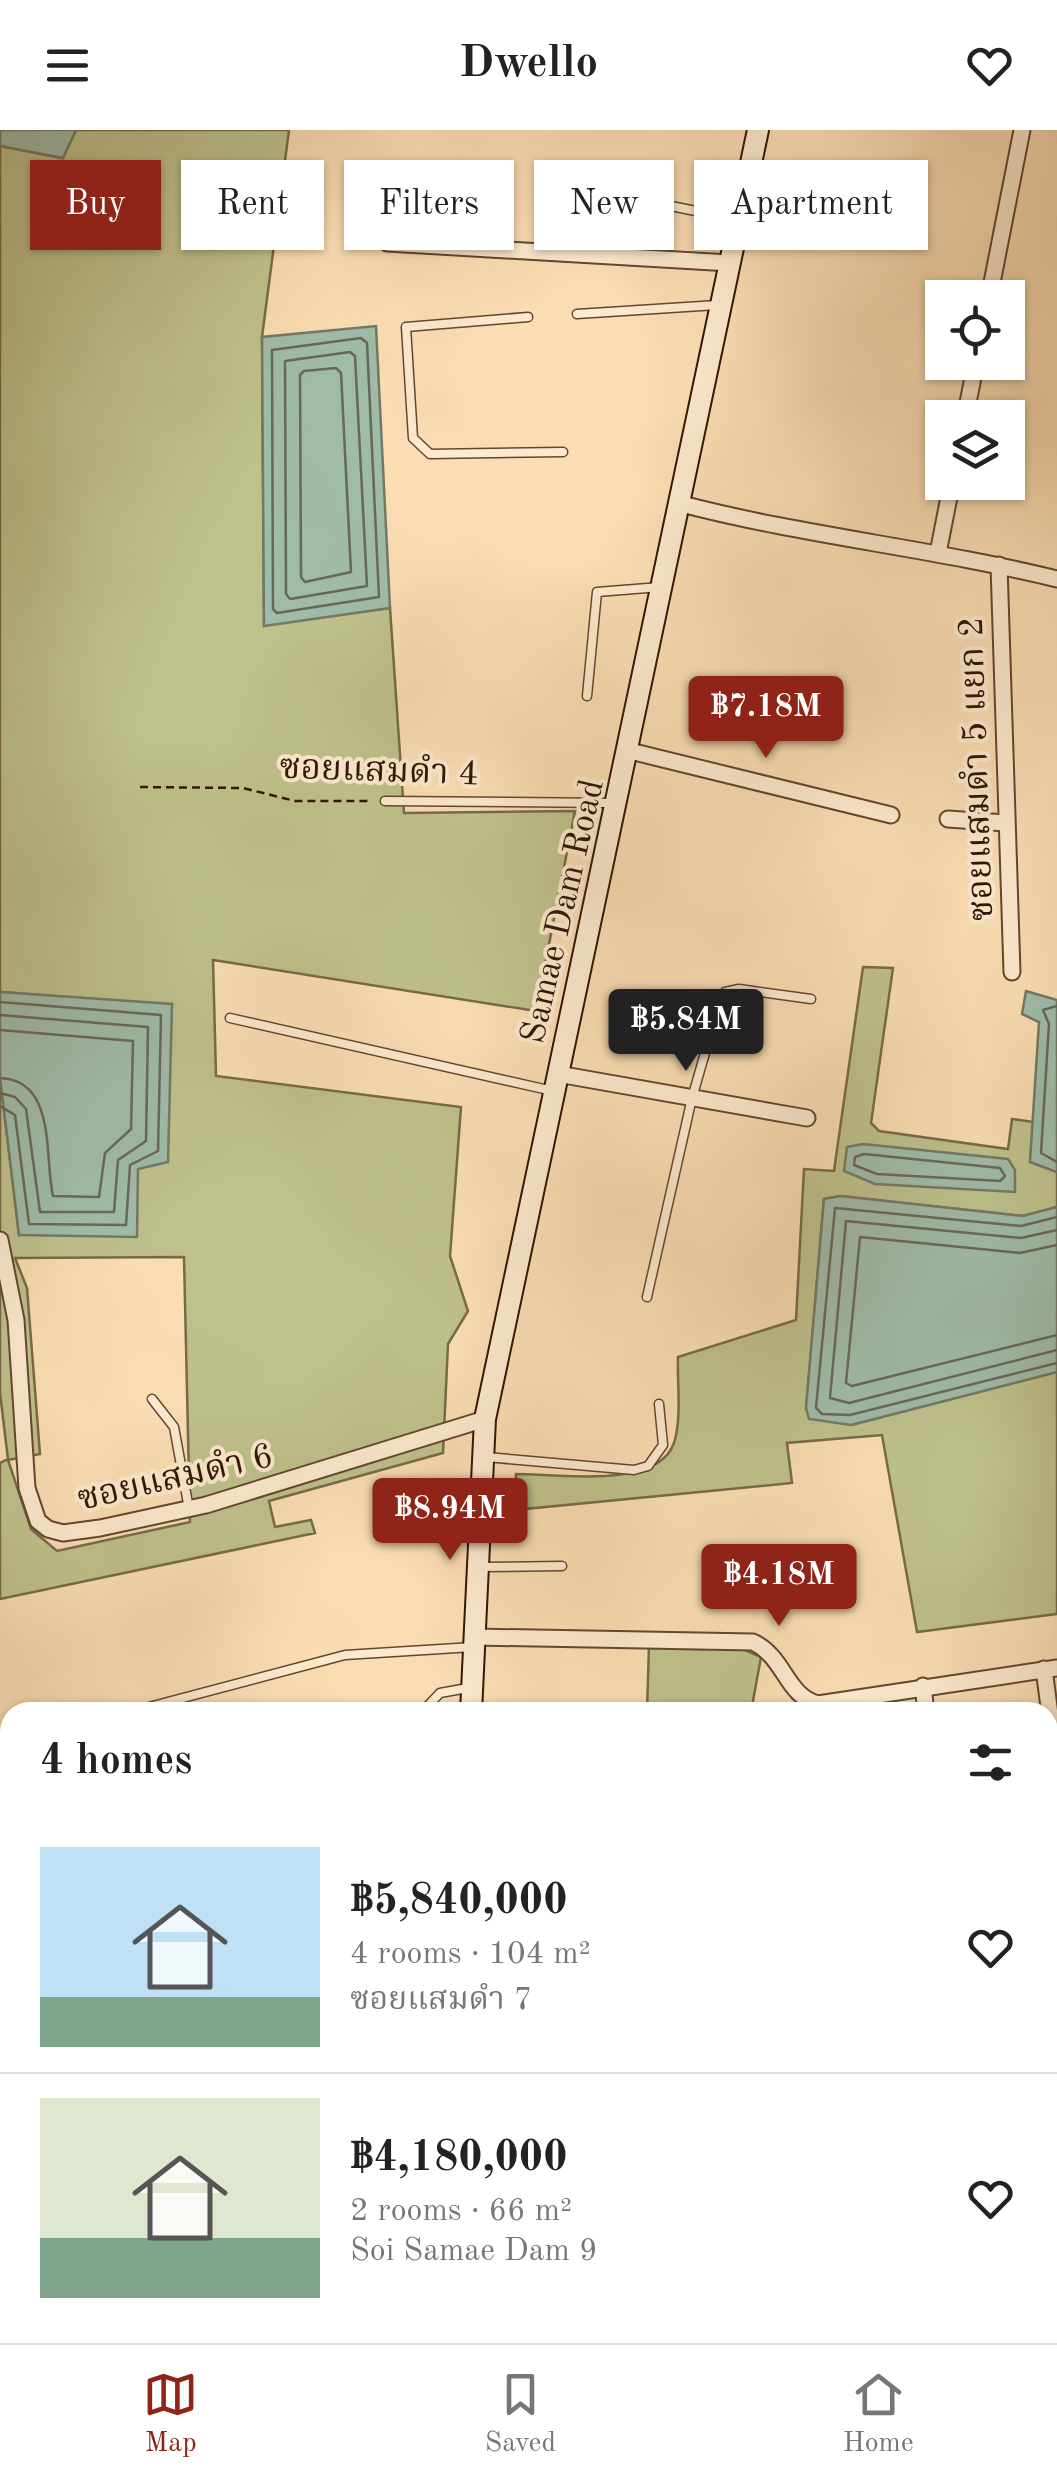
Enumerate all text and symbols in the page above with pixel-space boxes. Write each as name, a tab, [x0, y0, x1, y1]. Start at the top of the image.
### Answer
icon: menu	[40, 38, 95, 93]
icon: heart	[962, 38, 1017, 93]
text: Dwello	[459, 42, 598, 87]
chip: Buy	[30, 160, 161, 250]
chip: Rent	[181, 160, 324, 250]
chip: Filters	[344, 160, 514, 250]
chip: New	[534, 160, 674, 250]
chip: Apartment	[694, 160, 928, 250]
map controls	[925, 280, 1025, 500]
button: locate	[925, 280, 1025, 380]
button: layers	[925, 400, 1025, 500]
street label: ซอยแสมดำ 5 แยก 2	[953, 616, 1000, 922]
pin: ฿7.18M	[685, 676, 847, 761]
text: ฿7.18M	[710, 692, 822, 724]
street label: ซอยแสมดำ 4	[279, 749, 479, 792]
street label: Samae Dam Road	[516, 776, 611, 1047]
pin: ฿5.84M	[605, 989, 767, 1074]
text: ฿5.84M	[630, 1005, 742, 1037]
street label: ซอยแสมดำ 6	[74, 1437, 277, 1518]
pin: ฿8.94M	[369, 1478, 531, 1563]
text: ฿8.94M	[394, 1494, 506, 1526]
pin: ฿4.18M	[698, 1544, 860, 1629]
text: ฿4.18M	[723, 1560, 835, 1592]
icon: filters	[963, 1735, 1018, 1790]
text: 4 homes	[40, 1741, 192, 1783]
text: ฿5,840,000	[350, 1881, 568, 1923]
icon: home	[120, 1887, 240, 2007]
icon: heart	[963, 1920, 1018, 1975]
text: 4 rooms · 104 m²	[350, 1939, 591, 1971]
text: ซอยแสมดำ 7	[350, 1985, 532, 2017]
icon: home	[120, 2138, 240, 2258]
text: ฿4,180,000	[350, 2138, 568, 2180]
icon: heart	[963, 2171, 1018, 2226]
text: 2 rooms · 66 m²	[350, 2196, 572, 2228]
text: Soi Samae Dam 9	[350, 2236, 598, 2268]
tab: Map	[143, 2367, 198, 2462]
tab: Saved	[485, 2367, 556, 2462]
tab: Home	[843, 2367, 914, 2462]

